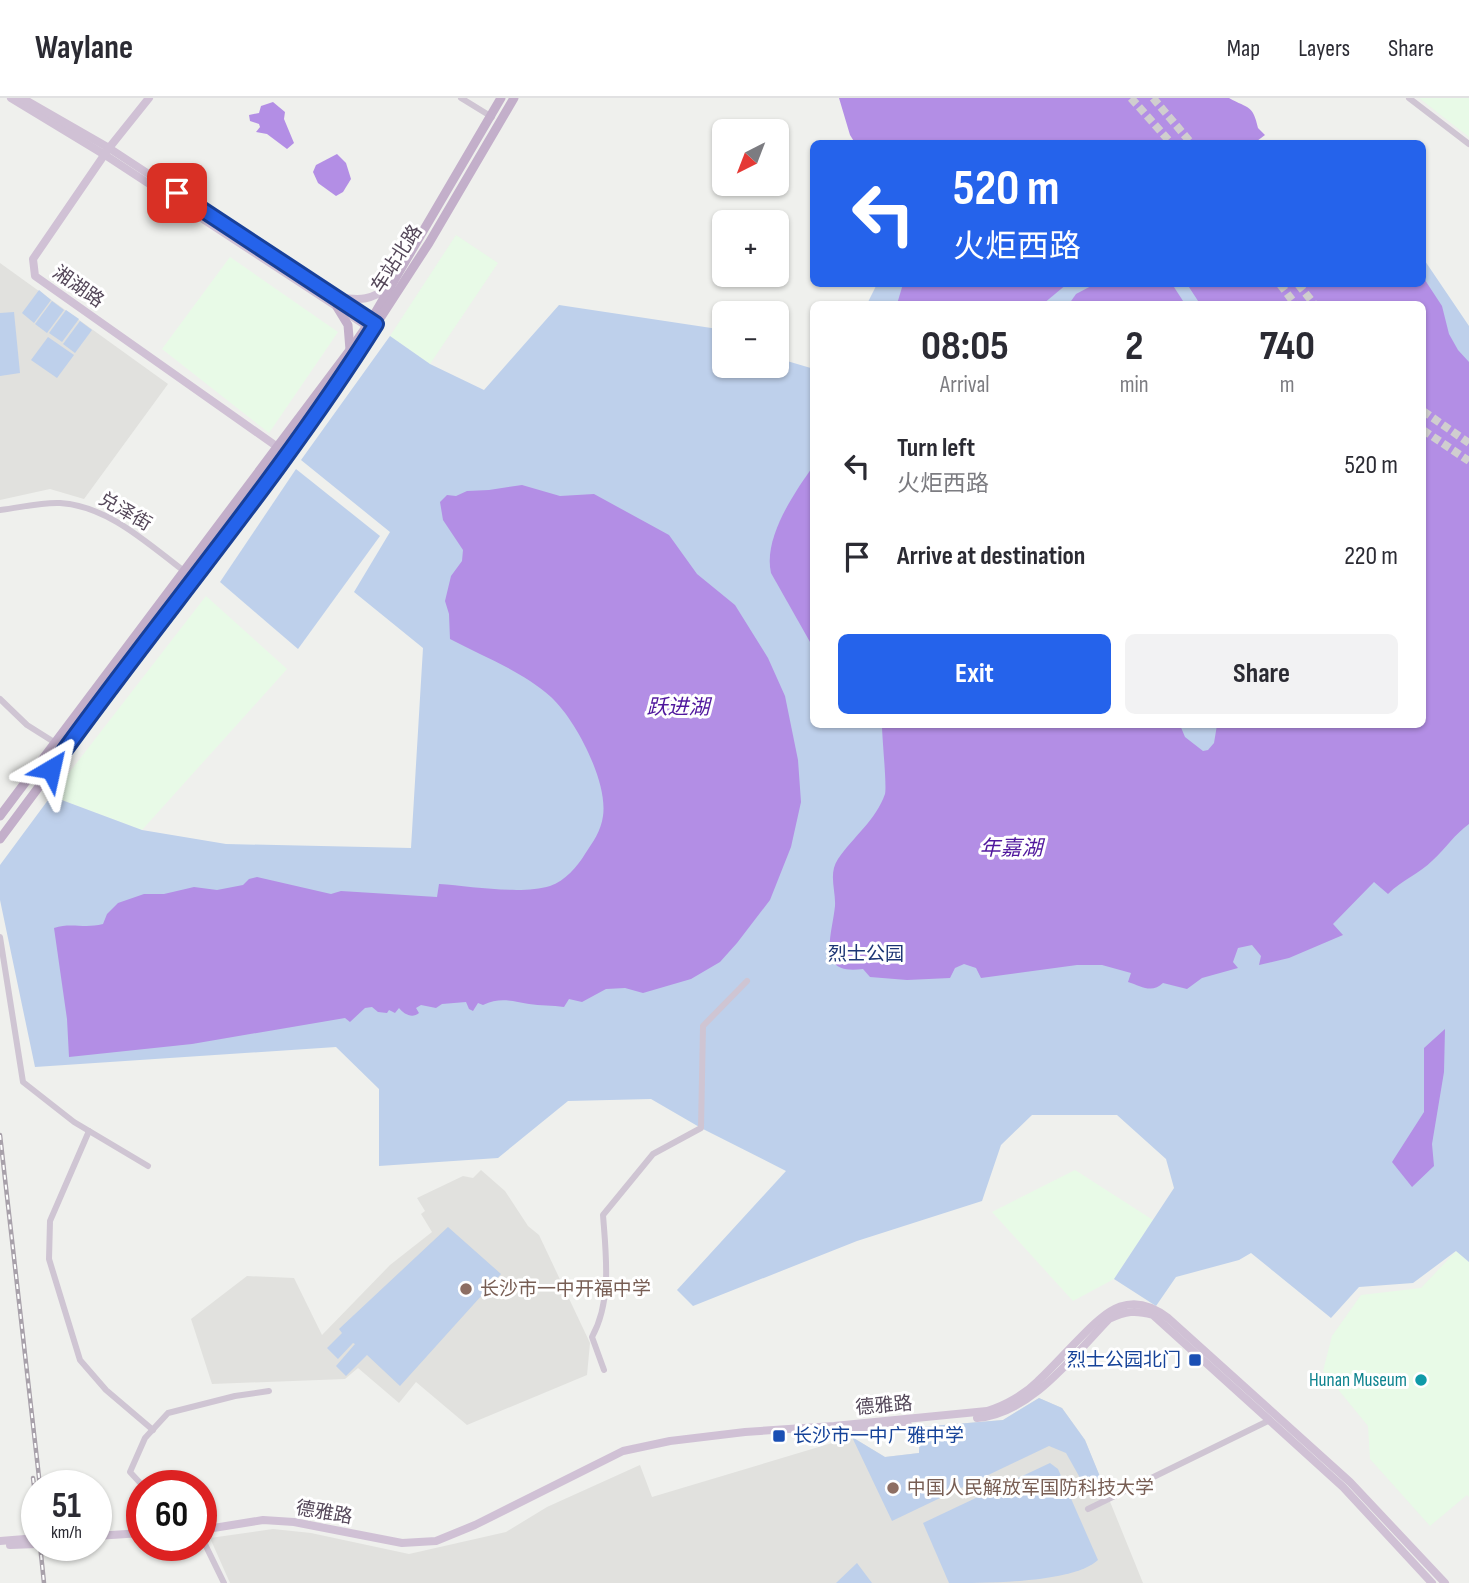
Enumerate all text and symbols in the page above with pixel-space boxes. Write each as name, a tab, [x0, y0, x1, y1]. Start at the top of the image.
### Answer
text: Waylane	[35, 28, 133, 68]
text: Map	[1227, 34, 1260, 63]
text: Layers	[1298, 34, 1350, 63]
text: Share	[1388, 34, 1434, 63]
north arrow	[712, 119, 789, 196]
map controls	[712, 119, 789, 378]
text: 520 m	[953, 160, 1059, 219]
pin	[147, 163, 207, 223]
icon: left	[838, 168, 929, 259]
icon: arrive	[158, 174, 196, 212]
button: +	[712, 210, 789, 287]
street label: 车站北路	[367, 221, 427, 297]
text: 火炬西路	[953, 228, 1081, 267]
street label: 湘湖路	[48, 261, 108, 313]
button: −	[712, 301, 789, 378]
text: 08:05	[921, 321, 1009, 372]
text: 2	[1125, 321, 1143, 372]
text: 740	[1260, 321, 1315, 372]
text: Arrival	[940, 371, 990, 399]
text: min	[1120, 371, 1149, 399]
text: m	[1280, 371, 1295, 399]
text: Turn left	[897, 433, 975, 464]
icon: left	[838, 447, 876, 485]
text: 520 m	[1344, 450, 1398, 481]
text: 火炬西路	[897, 470, 989, 498]
street label: 兑泽街	[95, 488, 155, 536]
icon: arrive	[838, 538, 876, 576]
text: Arrive at destination	[897, 541, 1085, 572]
text: 220 m	[1344, 541, 1398, 572]
button: Exit	[838, 634, 1111, 714]
button: Share	[1125, 634, 1398, 714]
water label: 跃进湖	[647, 695, 712, 720]
position arrow	[14, 732, 88, 806]
water label: 年嘉湖	[980, 836, 1045, 861]
park label: 烈士公园	[828, 943, 904, 966]
place label: 长沙市一中开福中学	[480, 1278, 651, 1301]
marker: 长沙市一中开福中学	[458, 1281, 474, 1297]
place label: 烈士公园北门	[1067, 1349, 1181, 1372]
marker: 烈士公园北门	[1187, 1352, 1203, 1368]
place label: Hunan Museum	[1309, 1369, 1407, 1392]
marker: Hunan Museum	[1413, 1372, 1429, 1388]
street label: 德雅路	[855, 1392, 913, 1420]
place label: 长沙市一中广雅中学	[793, 1425, 964, 1448]
marker: 长沙市一中广雅中学	[771, 1428, 787, 1444]
speed limit sign: 60	[126, 1470, 217, 1561]
place label: 中国人民解放军国防科技大学	[907, 1477, 1154, 1500]
marker: 中国人民解放军国防科技大学	[885, 1480, 901, 1496]
text: 51	[52, 1485, 81, 1528]
street label: 德雅路	[294, 1497, 354, 1529]
text: km/h	[51, 1522, 82, 1543]

